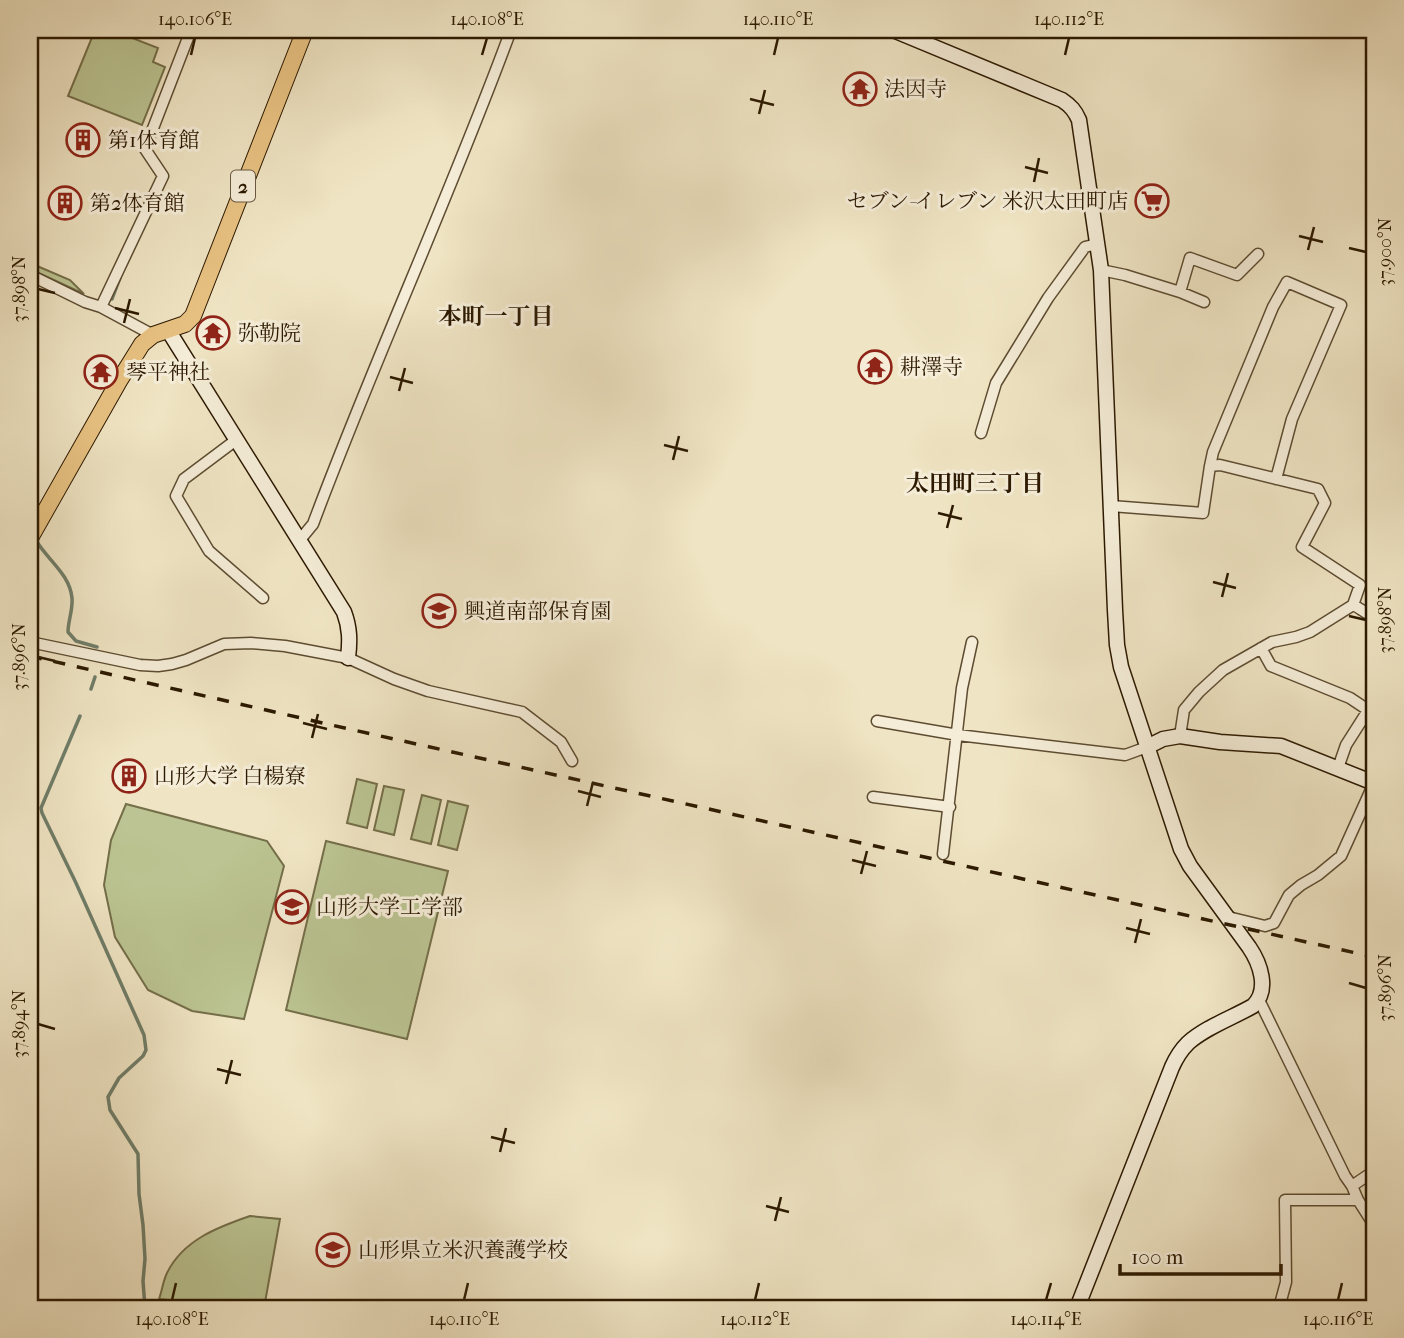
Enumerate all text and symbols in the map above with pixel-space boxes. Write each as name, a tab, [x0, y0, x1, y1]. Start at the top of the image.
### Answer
text: 140.106°E	[158, 9, 232, 30]
text: 140.108°E	[450, 9, 524, 30]
text: 140.110°E	[743, 9, 813, 30]
text: 140.112°E	[1034, 9, 1104, 30]
temple icon: 法因寺	[841, 70, 879, 108]
place label: 法因寺	[884, 77, 947, 101]
building icon: 第1体育館	[64, 121, 102, 159]
place label: 第1体育館	[108, 128, 200, 152]
road number: 2	[231, 170, 255, 202]
supermarket icon: セブン-イレブン 米沢太田町店	[1133, 182, 1171, 220]
building icon: 第2体育館	[46, 184, 84, 222]
place label: セブン-イレブン 米沢太田町店	[847, 189, 1128, 213]
place label: 第2体育館	[90, 191, 185, 215]
text: 37.900°N	[1375, 217, 1396, 286]
text: 37.898°N	[9, 255, 30, 323]
district label: 本町一丁目	[439, 303, 554, 330]
temple icon: 弥勒院	[194, 314, 232, 352]
place label: 弥勒院	[238, 321, 301, 345]
temple icon: 耕澤寺	[856, 348, 894, 386]
temple icon: 琴平神社	[82, 353, 120, 391]
place label: 耕澤寺	[900, 355, 963, 379]
place label: 琴平神社	[126, 360, 210, 384]
district label: 太田町三丁目	[906, 470, 1044, 497]
text: 37.898°N	[1375, 586, 1396, 654]
school or university icon: 興道南部保育園	[420, 592, 458, 630]
place label: 興道南部保育園	[464, 599, 611, 623]
text: 37.896°N	[9, 623, 30, 691]
building icon: 山形大学 白楊寮	[110, 757, 148, 795]
place label: 山形大学 白楊寮	[154, 764, 306, 788]
school or university icon: 山形大学工学部	[273, 888, 311, 926]
place label: 山形大学工学部	[316, 895, 463, 919]
text: 37.896°N	[1375, 954, 1396, 1022]
text: 37.894°N	[9, 989, 30, 1058]
school or university icon: 山形県立米沢養護学校	[314, 1231, 352, 1269]
scale bar	[1120, 1233, 1282, 1277]
place label: 山形県立米沢養護学校	[358, 1238, 568, 1262]
text: 100 m	[1131, 1245, 1184, 1269]
text: 140.108°E	[135, 1309, 209, 1330]
text: 140.110°E	[429, 1309, 499, 1330]
text: 140.112°E	[720, 1309, 790, 1330]
text: 140.114°E	[1010, 1309, 1082, 1330]
text: 140.116°E	[1303, 1309, 1373, 1330]

